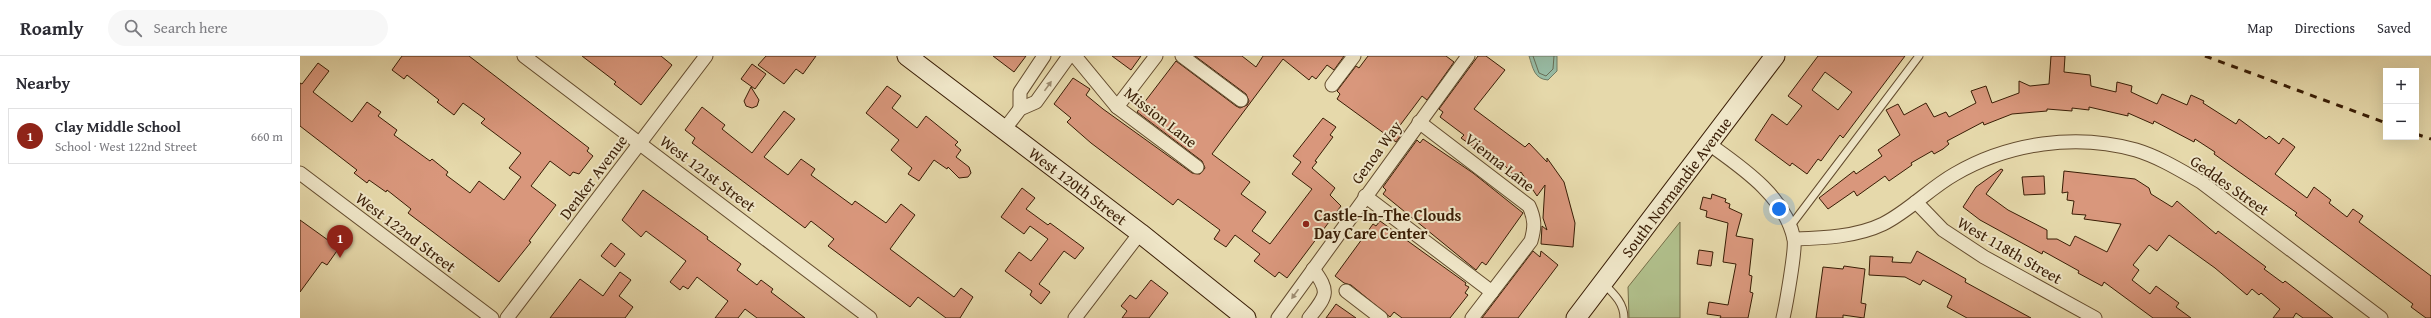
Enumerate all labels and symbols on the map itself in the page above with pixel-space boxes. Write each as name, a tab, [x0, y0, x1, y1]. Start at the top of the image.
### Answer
one-way arrow	[1044, 81, 1052, 92]
street label: Mission Lane	[1119, 81, 1203, 153]
street label: South Normandie Avenue	[1615, 112, 1737, 262]
street label: Genoa Way	[1345, 115, 1407, 189]
street label: Vienna Lane	[1460, 127, 1540, 197]
street label: West 121st Street	[655, 129, 761, 217]
street label: Denker Avenue	[553, 130, 633, 224]
street label: West 120th Street	[1024, 141, 1133, 231]
street label: Geddes Street	[2185, 149, 2275, 221]
street label: West 122nd Street	[351, 186, 462, 278]
your location	[1769, 199, 1789, 219]
place label: Castle-In-The Clouds Day Care Center	[1314, 203, 1462, 245]
street label: West 118th Street	[1953, 210, 2067, 290]
marker: Castle-In-The Clouds Day Care Center	[1301, 219, 1311, 229]
pin: 1	[327, 225, 353, 258]
one-way arrow	[1291, 288, 1299, 299]

